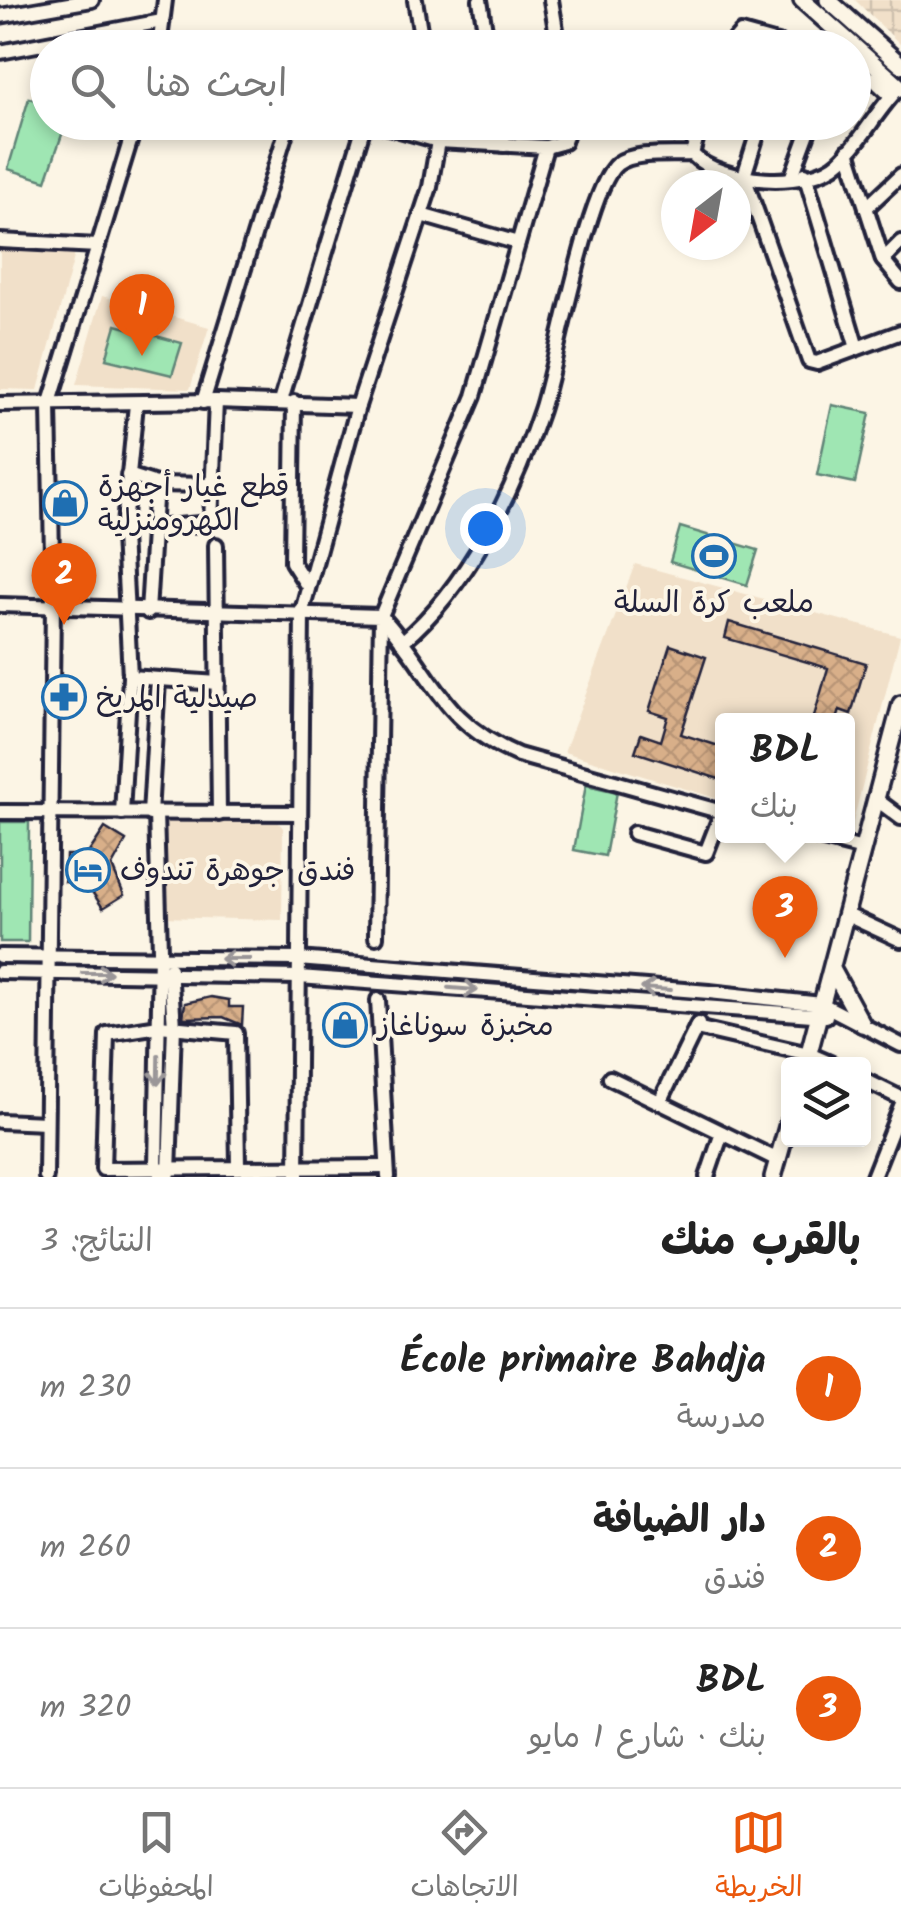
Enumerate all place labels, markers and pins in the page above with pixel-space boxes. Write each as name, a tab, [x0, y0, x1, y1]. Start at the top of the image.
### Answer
pin: 1	[110, 274, 174, 356]
place label: قطع غيار أجهزة الكهرومنزلية	[98, 464, 290, 546]
shop icon: قطع غيار أجهزة الكهرومنزلية	[42, 480, 88, 526]
sports icon: ملعب كرة السلة	[691, 533, 737, 579]
pin: 2	[32, 542, 96, 625]
place label: ملعب كرة السلة	[614, 580, 814, 628]
pharmacy icon: صيدلية المريخ	[41, 674, 87, 720]
place label: صيدلية المريخ	[96, 675, 258, 723]
hotel icon: فندق جوهرة تندوف	[65, 847, 111, 893]
place label: فندق جوهرة تندوف	[120, 848, 355, 896]
pin: 3	[752, 876, 818, 958]
shop icon: مخبزة سوناغاز	[322, 1002, 368, 1048]
place label: مخبزة سوناغاز	[375, 1003, 554, 1051]

